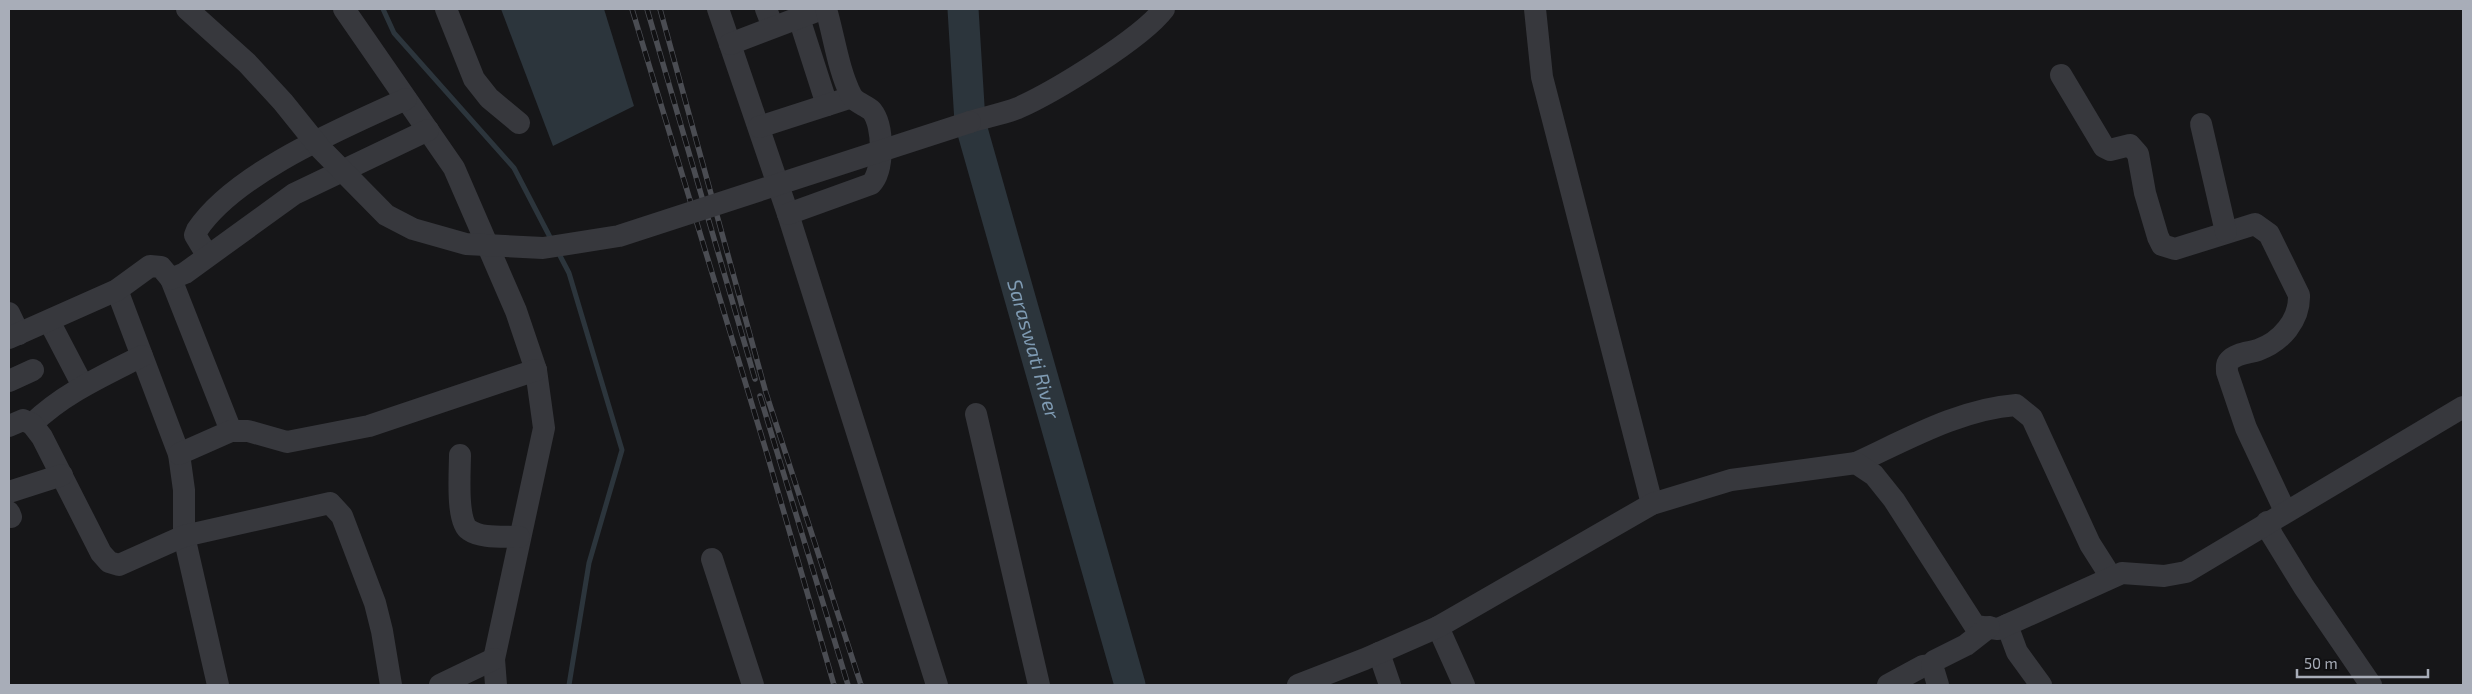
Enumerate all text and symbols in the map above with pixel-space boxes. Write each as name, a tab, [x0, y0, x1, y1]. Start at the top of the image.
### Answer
water label: Saraswati River	[1003, 276, 1066, 422]
scale bar	[2297, 646, 2428, 678]
text: 50 m	[2304, 654, 2338, 672]

